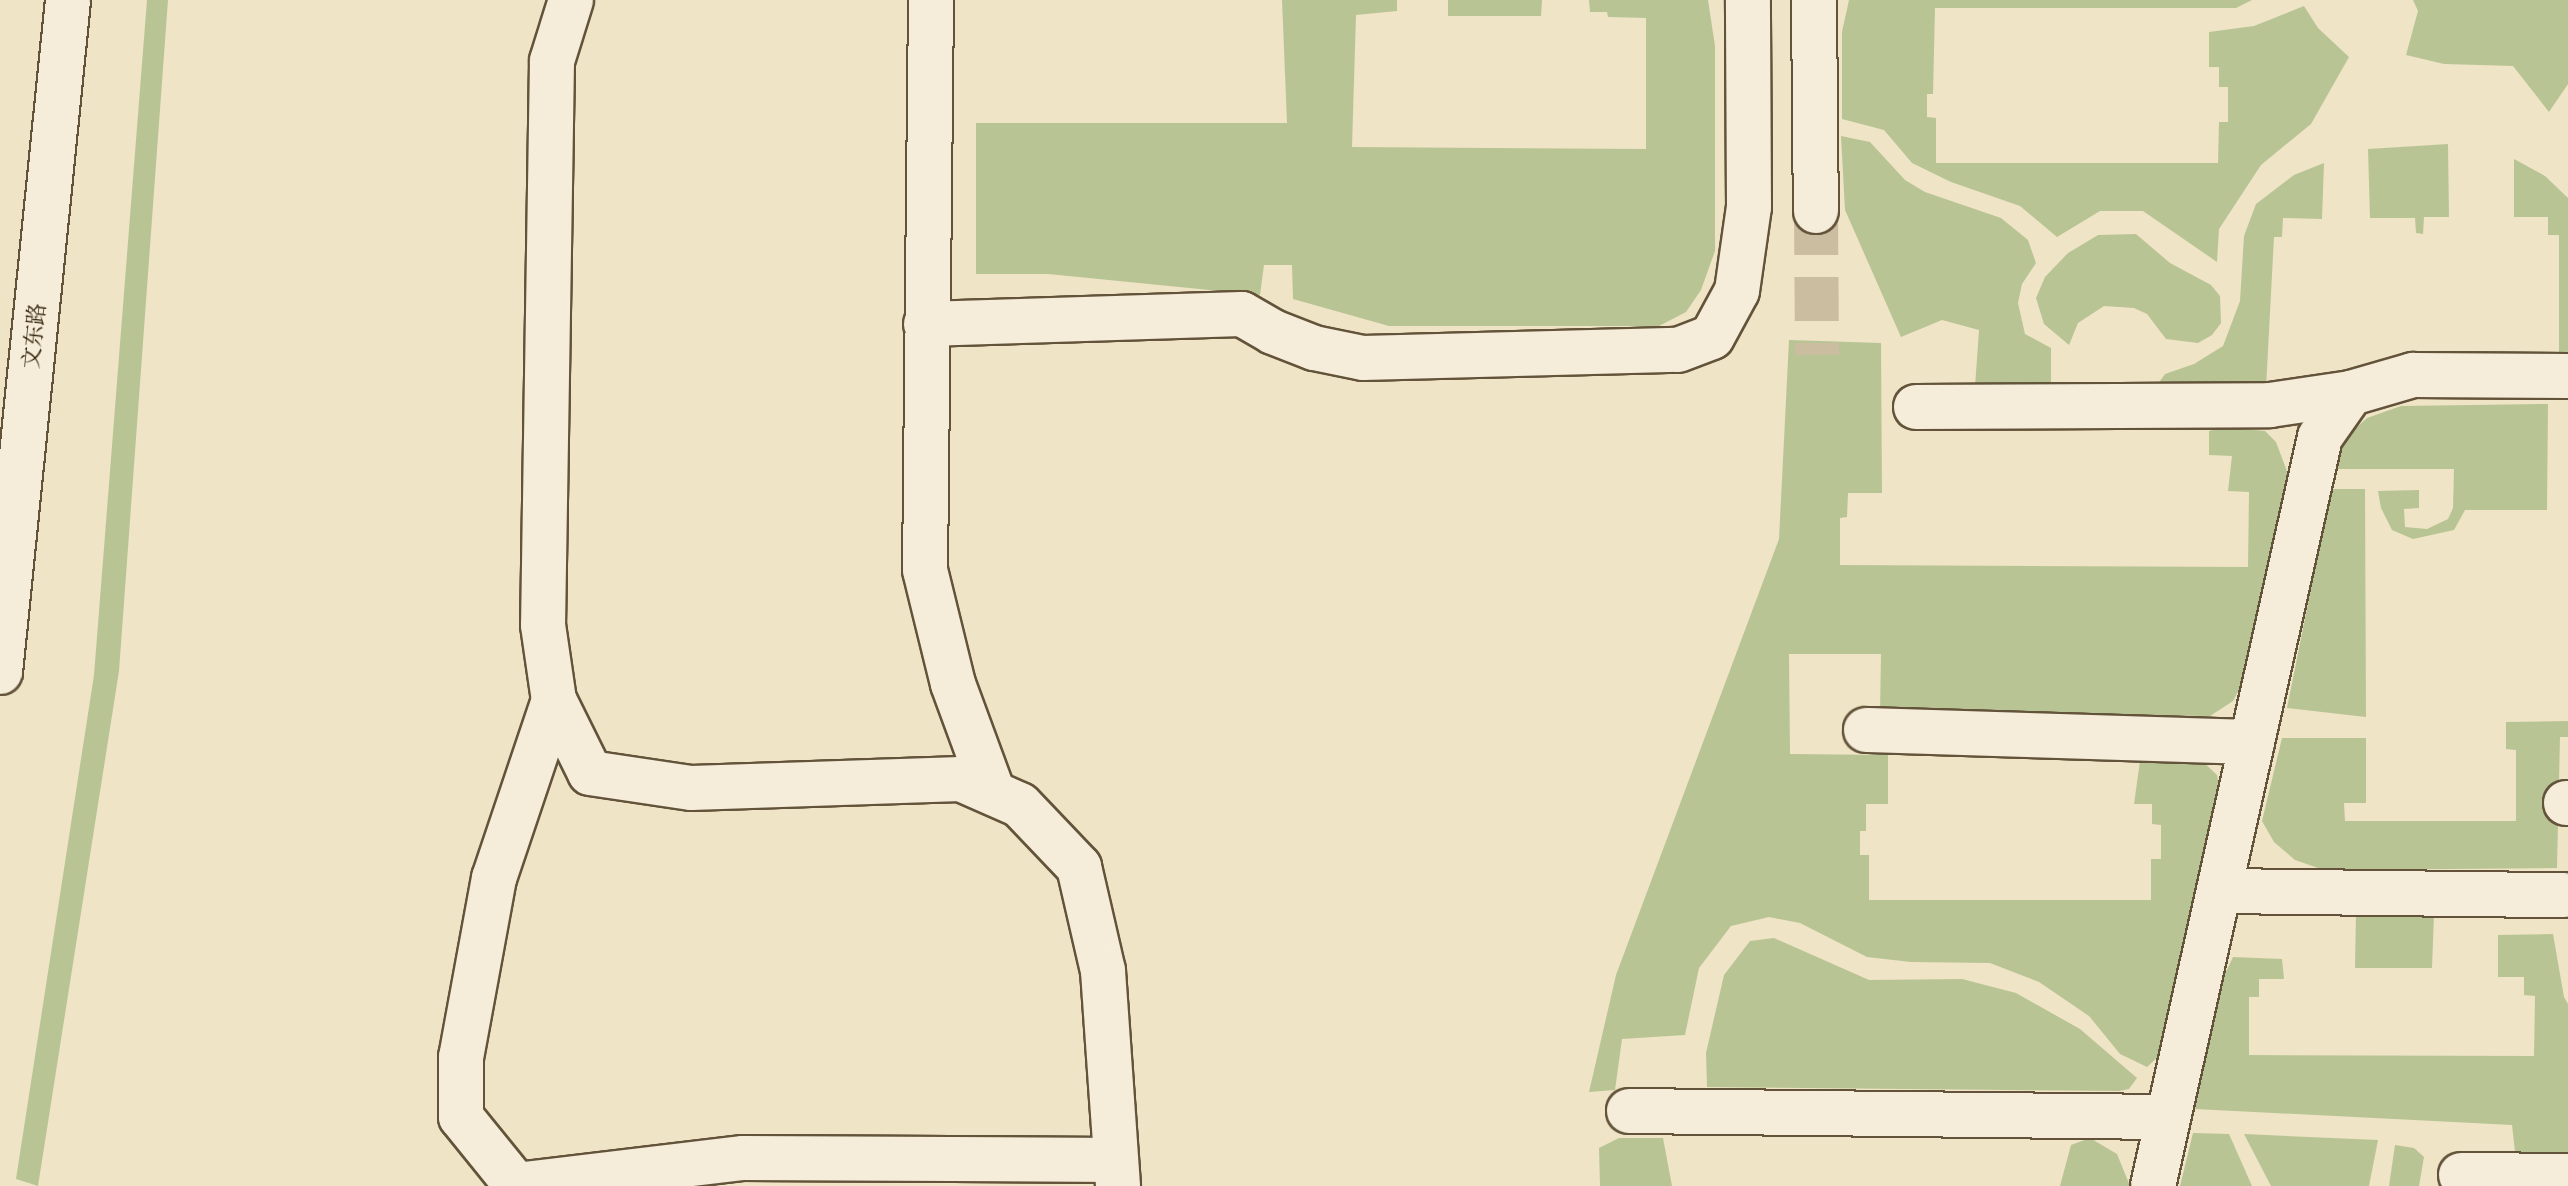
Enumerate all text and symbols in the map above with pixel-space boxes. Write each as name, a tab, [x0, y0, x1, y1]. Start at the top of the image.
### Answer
street label: 文东路	[18, 302, 52, 370]

